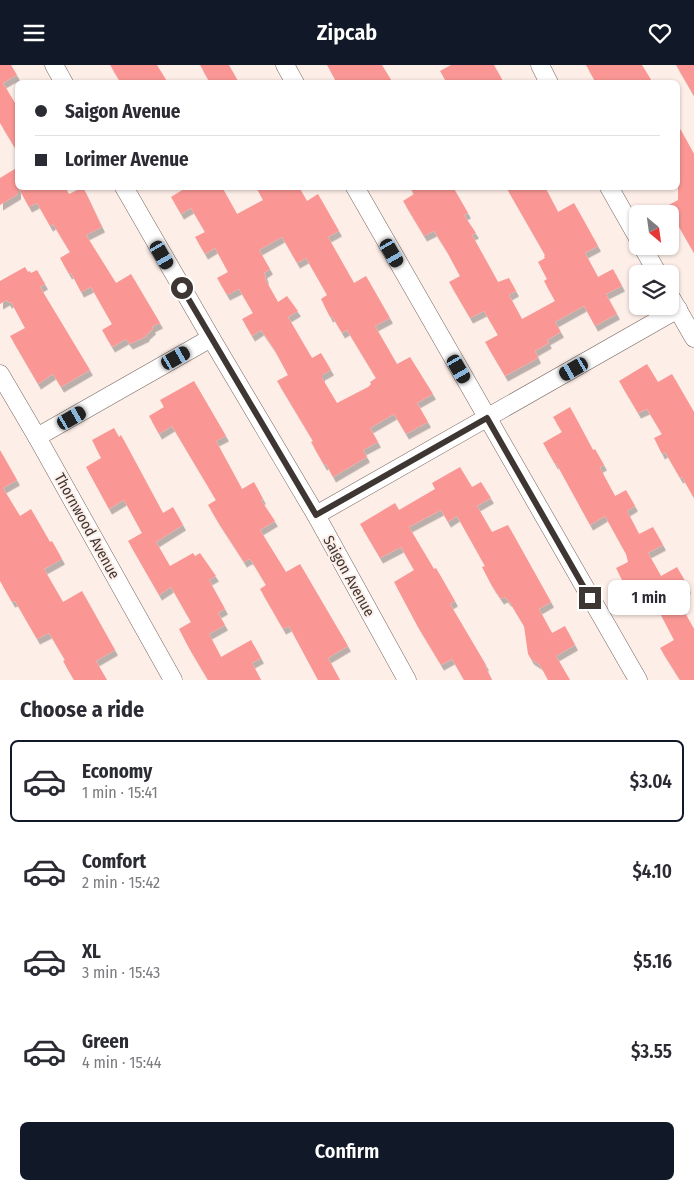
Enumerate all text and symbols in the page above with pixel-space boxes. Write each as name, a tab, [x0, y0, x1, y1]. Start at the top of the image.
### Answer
icon: menu	[20, 19, 48, 47]
text: Zipcab	[317, 19, 377, 46]
icon: heart	[646, 19, 674, 47]
text: Saigon Avenue	[65, 100, 180, 123]
text: Lorimer Avenue	[65, 148, 189, 171]
north arrow	[629, 205, 679, 255]
map controls	[629, 205, 679, 315]
car	[378, 236, 405, 270]
car	[148, 238, 175, 272]
button: layers	[629, 265, 679, 315]
route start	[171, 277, 193, 299]
car	[159, 344, 192, 372]
car	[445, 352, 472, 386]
car	[557, 355, 590, 383]
car	[55, 404, 88, 432]
street label: Thornwood Avenue	[50, 470, 124, 582]
street label: Saigon Avenue	[319, 532, 379, 620]
callout: 1 min	[608, 581, 690, 615]
route end	[579, 587, 601, 609]
text: 1 min	[632, 588, 666, 607]
text: Choose a ride	[20, 696, 144, 723]
icon: car	[22, 759, 67, 804]
text: Economy	[82, 760, 152, 783]
text: $3.04	[630, 770, 672, 793]
text: 1 min · 15:41	[82, 783, 158, 802]
icon: car	[22, 849, 67, 894]
text: Comfort	[82, 850, 146, 873]
text: $4.10	[632, 860, 672, 883]
text: 2 min · 15:42	[82, 873, 160, 892]
icon: car	[22, 939, 67, 984]
text: XL	[82, 940, 101, 963]
text: $5.16	[633, 950, 672, 973]
text: 3 min · 15:43	[82, 963, 160, 982]
icon: car	[22, 1029, 67, 1074]
text: Green	[82, 1030, 129, 1053]
text: $3.55	[631, 1040, 672, 1063]
text: 4 min · 15:44	[82, 1053, 162, 1072]
button: Confirm	[20, 1122, 674, 1180]

